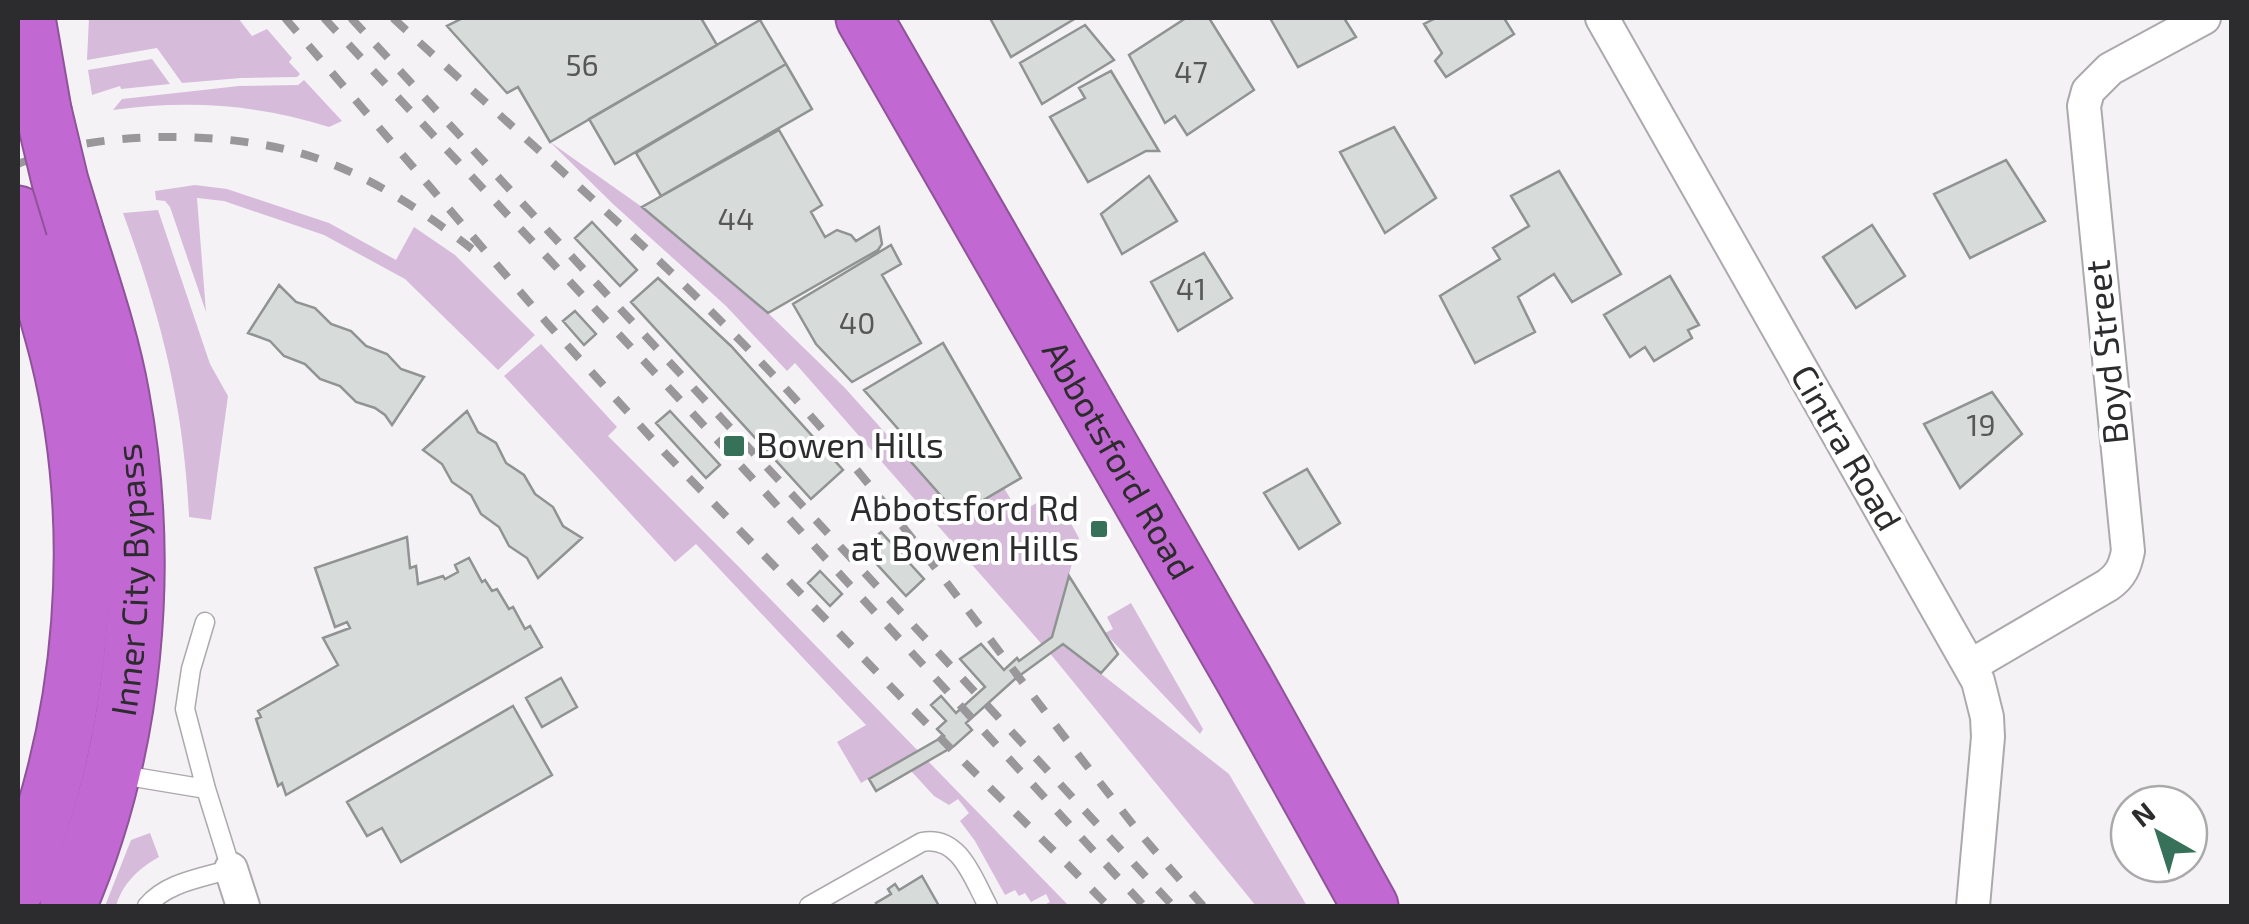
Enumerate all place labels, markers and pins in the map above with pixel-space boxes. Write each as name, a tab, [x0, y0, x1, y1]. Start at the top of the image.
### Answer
place label: Bowen Hills	[756, 423, 944, 465]
marker: Bowen Hills	[721, 433, 747, 459]
place label: Abbotsford Rd at Bowen Hills	[850, 486, 1079, 568]
marker: Abbotsford Rd at Bowen Hills	[1088, 518, 1110, 540]

